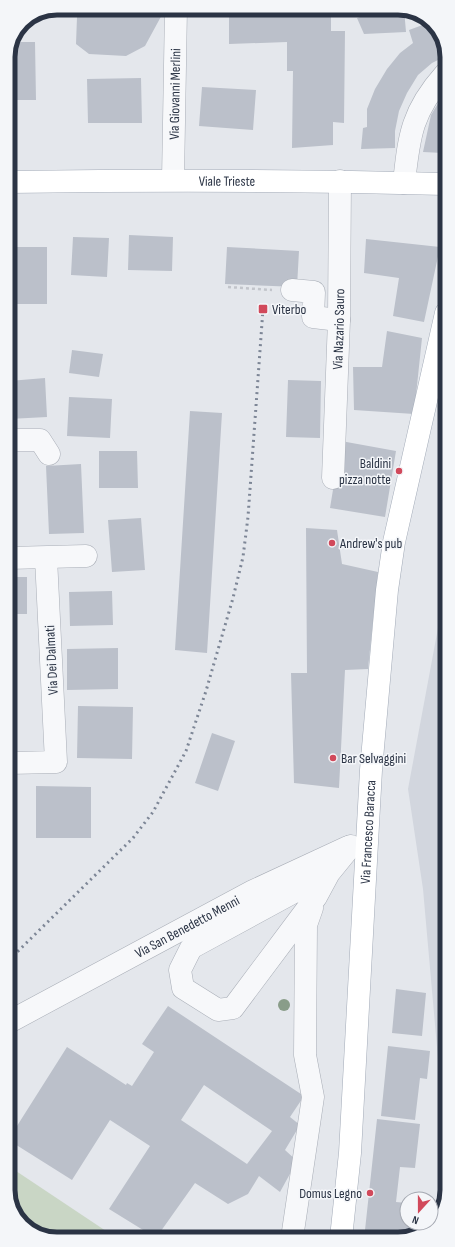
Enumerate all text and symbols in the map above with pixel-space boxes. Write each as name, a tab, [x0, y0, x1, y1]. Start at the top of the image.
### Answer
street label: Via Giovanni Merlini	[166, 48, 184, 140]
street label: Viale Trieste	[199, 173, 255, 190]
street label: Via Nazario Sauro	[329, 288, 348, 370]
place label: Viterbo	[272, 301, 307, 318]
marker: Viterbo	[257, 303, 269, 315]
place label: Baldini pizza notte	[339, 455, 391, 488]
marker: Baldini pizza notte	[394, 466, 404, 476]
place label: Andrew's pub	[339, 535, 402, 552]
marker: Andrew's pub	[327, 538, 337, 548]
street label: Via Dei Dalmati	[41, 625, 62, 695]
place label: Bar Selvaggini	[341, 750, 406, 767]
marker: Bar Selvaggini	[328, 753, 338, 763]
street label: Via Francesco Baracca	[357, 780, 379, 884]
street label: Via San Benedetto Menni	[132, 892, 242, 962]
place label: Domus Legno	[299, 1185, 362, 1202]
marker: Domus Legno	[365, 1188, 375, 1198]
north arrow	[399, 1191, 439, 1231]
text: N	[410, 1213, 421, 1227]

